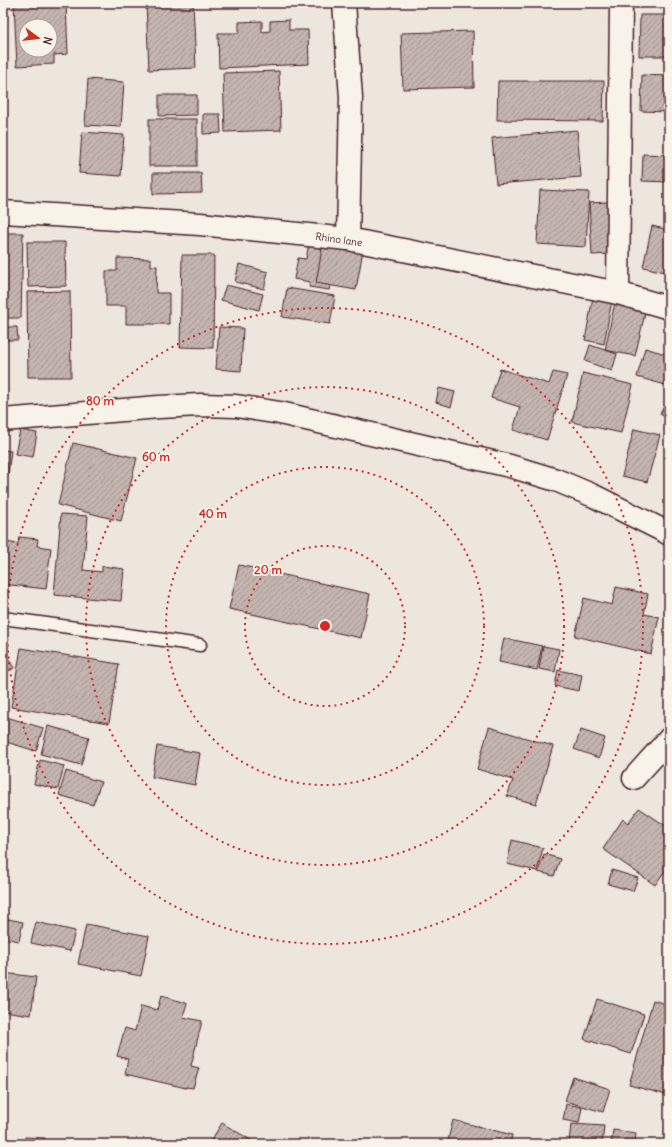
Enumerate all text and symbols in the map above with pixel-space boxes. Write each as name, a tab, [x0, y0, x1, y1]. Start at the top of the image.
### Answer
north arrow	[18, 18, 58, 58]
text: N	[40, 35, 55, 46]
street label: Rhino lane	[315, 230, 363, 249]
text: 80 m	[86, 393, 115, 408]
text: 60 m	[142, 449, 171, 464]
text: 40 m	[199, 506, 228, 521]
text: 20 m	[254, 562, 282, 577]
centre of rings	[318, 619, 332, 633]

